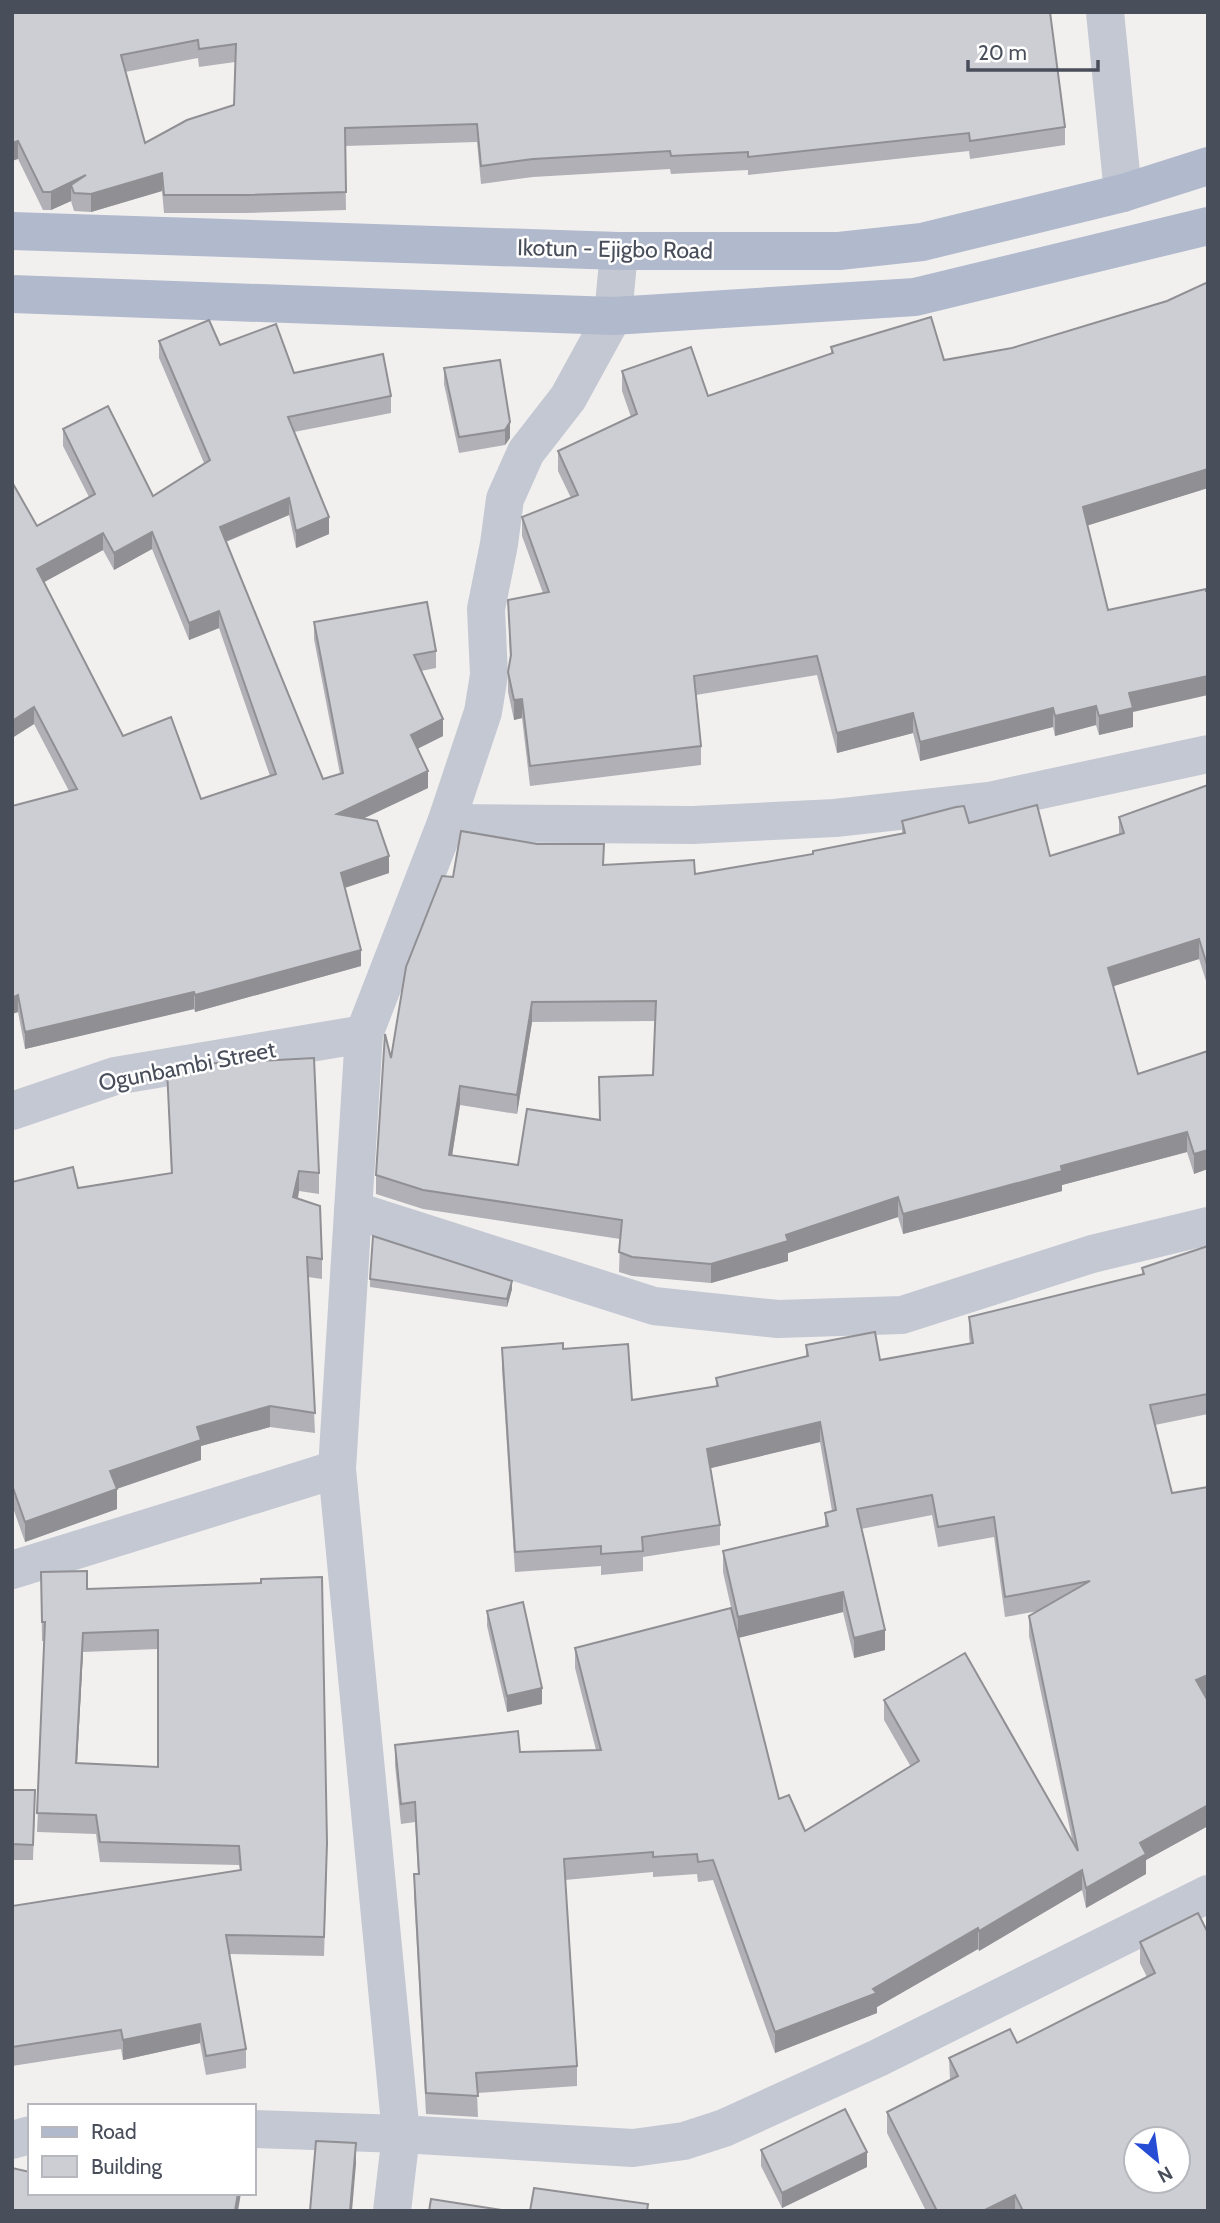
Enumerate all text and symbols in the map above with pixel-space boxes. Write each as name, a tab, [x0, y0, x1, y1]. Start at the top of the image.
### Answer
scale bar	[968, 28, 1098, 72]
text: 20 m	[978, 40, 1027, 65]
street label: Ikotun - Ejigbo Road	[517, 233, 713, 265]
street label: Ogunbambi Street	[96, 1035, 278, 1097]
legend	[28, 2104, 256, 2195]
text: Road	[91, 2119, 137, 2144]
north arrow	[1122, 2125, 1192, 2195]
text: Building	[91, 2154, 163, 2179]
text: N	[1154, 2161, 1176, 2188]

